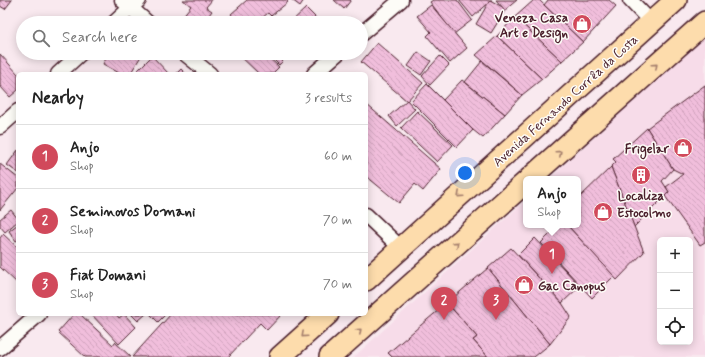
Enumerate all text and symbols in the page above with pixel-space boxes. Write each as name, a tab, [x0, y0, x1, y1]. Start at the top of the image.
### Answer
place label: Veneza Casa Art e Design	[495, 10, 568, 44]
shop icon: Veneza Casa Art e Design	[571, 13, 593, 35]
search box	[16, 16, 368, 60]
icon: search	[30, 27, 52, 49]
text: Search here	[62, 28, 138, 48]
street label: Avenida Fernando Corrêa da Costa	[490, 31, 642, 171]
one-way arrow	[651, 64, 658, 71]
text: Nearby	[32, 87, 84, 109]
text: 3 results	[305, 90, 352, 107]
shop icon: Frigelar	[672, 137, 694, 159]
text: Anjo	[70, 138, 99, 158]
place label: Frigelar	[625, 141, 670, 160]
text: 1	[42, 148, 48, 165]
text: 60 m	[324, 148, 352, 165]
one-way arrow	[554, 151, 561, 158]
text: Shop	[70, 158, 94, 175]
your location	[455, 163, 475, 183]
building icon: Localiza	[630, 164, 652, 186]
popup	[523, 176, 581, 228]
text: Anjo	[537, 184, 567, 204]
place label: Localiza	[618, 188, 665, 205]
one-way arrow	[457, 191, 465, 198]
shop icon: Estocolmo	[592, 201, 614, 223]
text: Seminovos Domani	[70, 202, 195, 222]
text: Shop	[537, 204, 561, 221]
place label: Estocolmo	[617, 205, 671, 222]
text: 2	[42, 212, 48, 229]
text: 70 m	[323, 212, 352, 229]
text: Shop	[70, 222, 94, 239]
map controls	[657, 237, 693, 345]
button: +	[657, 237, 693, 273]
pin: 1	[539, 241, 565, 274]
one-way arrow	[452, 242, 459, 249]
text: Fiat Domani	[70, 266, 146, 286]
button: −	[657, 273, 693, 309]
shop icon: Gac Canopus	[513, 274, 535, 296]
text: 3	[42, 276, 48, 293]
text: 70 m	[323, 276, 352, 293]
place label: Gac Canopus	[538, 278, 605, 295]
text: Shop	[70, 286, 94, 303]
pin: 2	[431, 287, 457, 320]
pin: 3	[483, 287, 509, 320]
button: locate	[657, 309, 693, 345]
one-way arrow	[355, 329, 362, 336]
one-way arrow	[301, 331, 309, 338]

